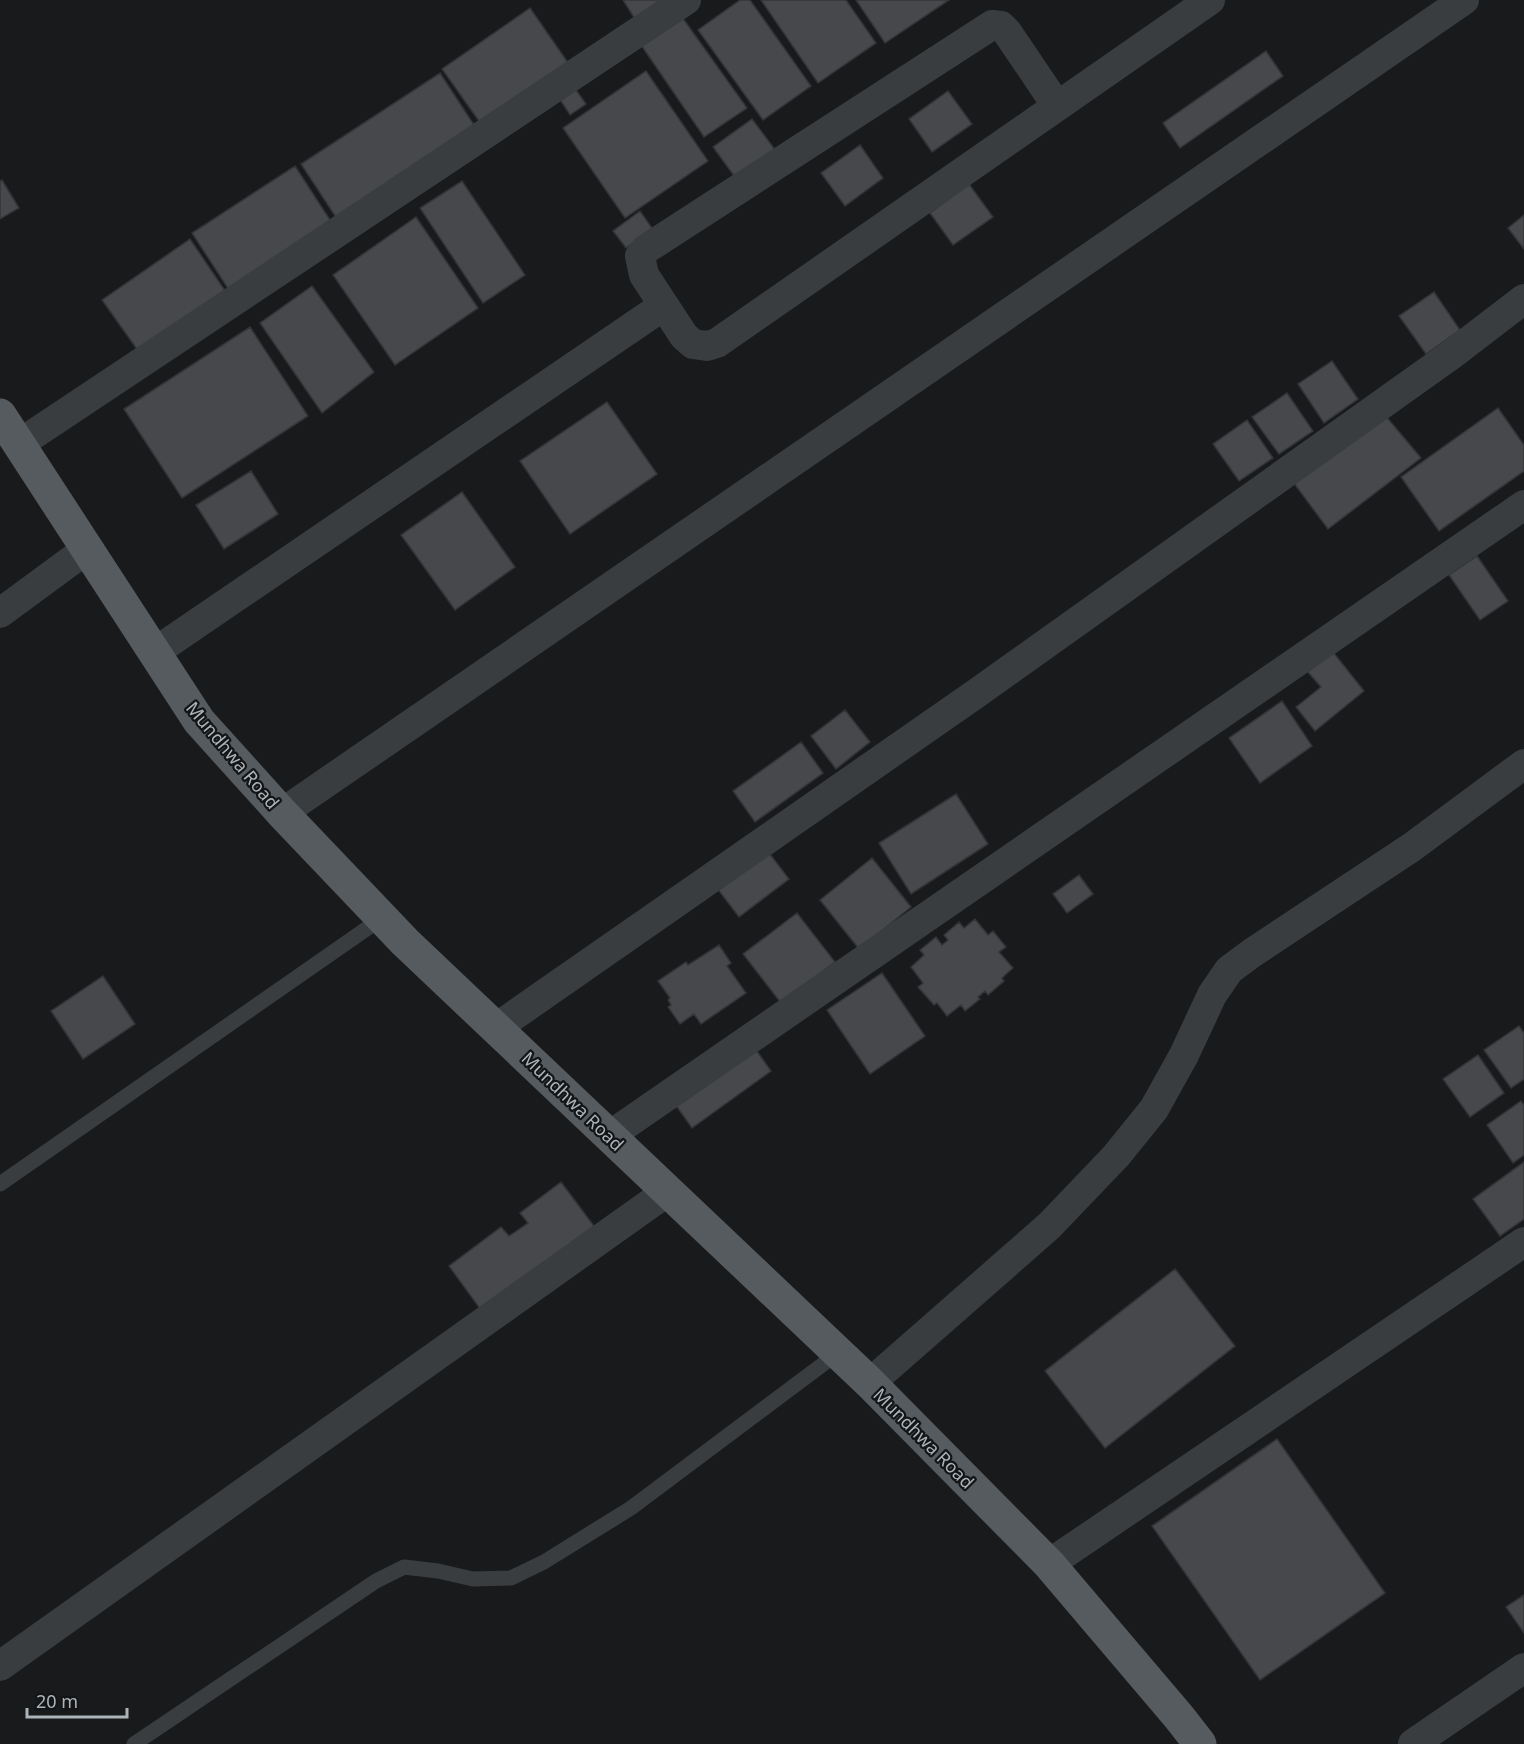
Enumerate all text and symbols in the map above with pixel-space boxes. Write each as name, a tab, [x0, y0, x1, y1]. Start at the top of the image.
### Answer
street label: Mundhwa Road	[181, 696, 285, 814]
street label: Mundhwa Road	[517, 1046, 629, 1156]
street label: Mundhwa Road	[869, 1383, 979, 1493]
scale bar	[27, 1681, 128, 1719]
text: 20 m	[36, 1689, 78, 1713]

